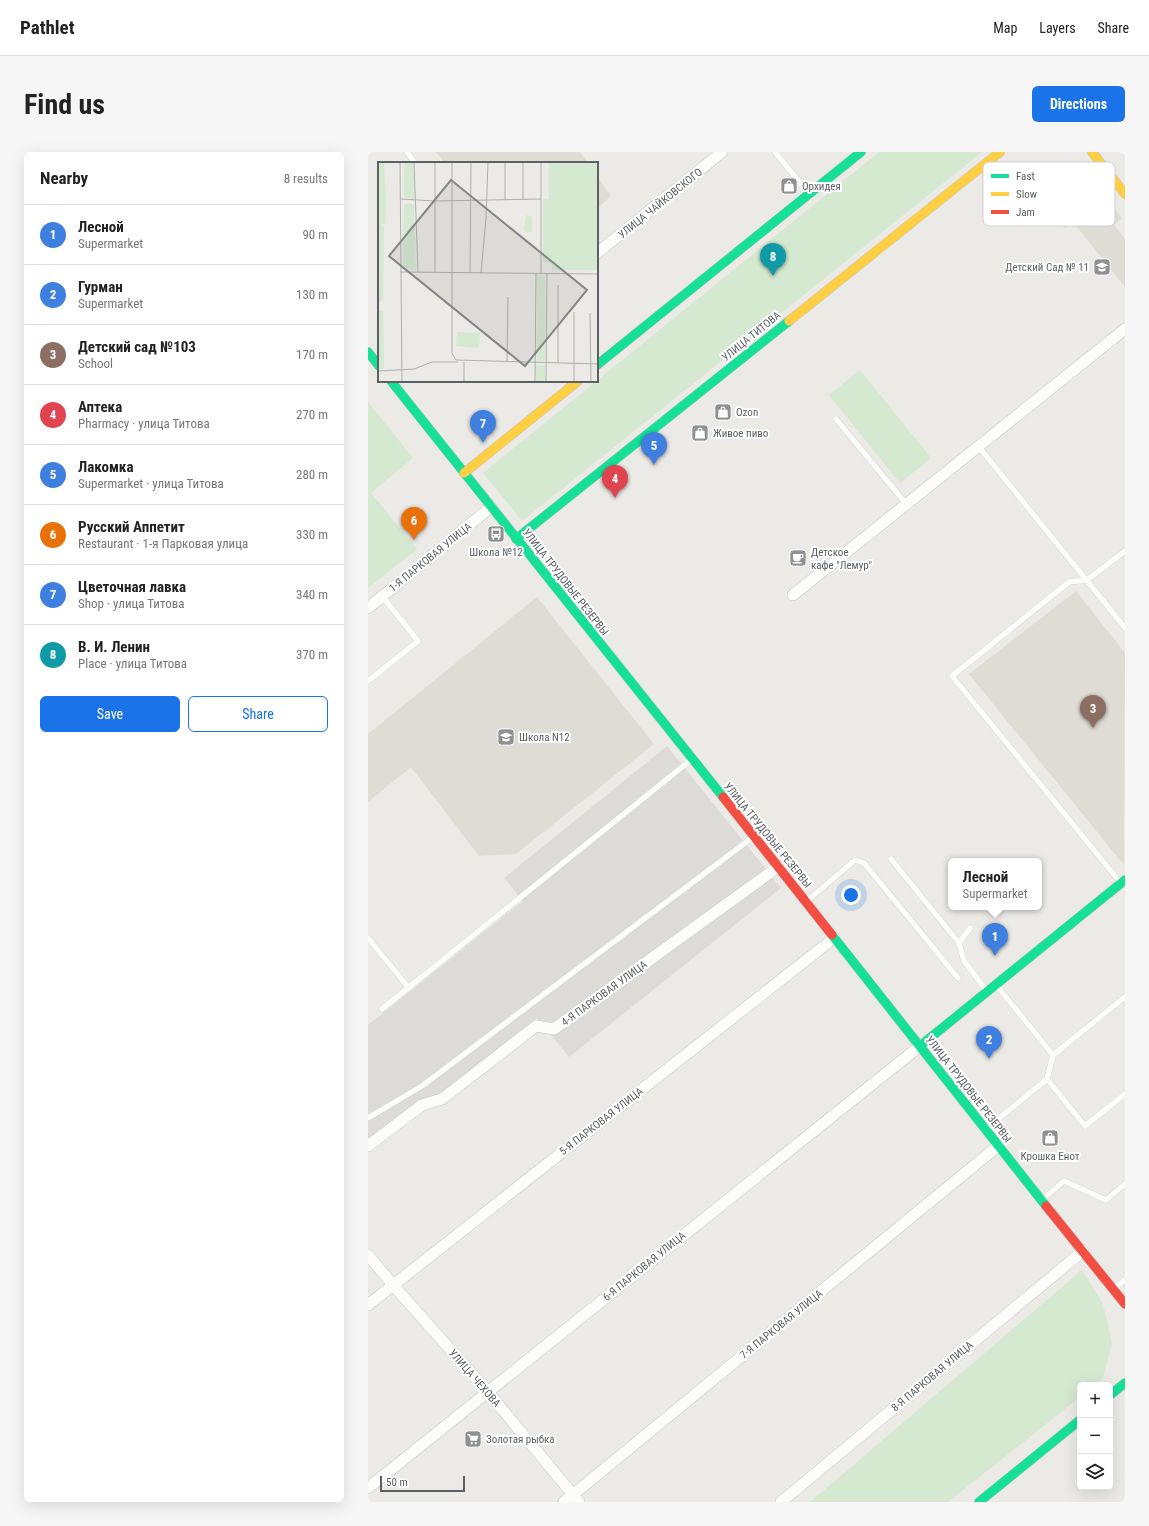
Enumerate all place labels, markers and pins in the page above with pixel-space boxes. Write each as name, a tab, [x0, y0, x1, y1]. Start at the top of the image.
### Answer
shop icon: Орхидея	[779, 176, 799, 196]
place label: Орхидея	[802, 180, 841, 193]
pin: 8	[760, 243, 786, 276]
school or university icon: Детский Сад № 11	[1092, 257, 1112, 277]
place label: Детский Сад № 11	[1005, 261, 1089, 274]
shop icon: Ozon	[713, 402, 733, 422]
place label: Ozon	[736, 406, 758, 419]
pin: 7	[470, 410, 496, 443]
shop icon: Живое пиво	[690, 423, 710, 443]
place label: Живое пиво	[713, 427, 769, 440]
pin: 5	[641, 432, 667, 465]
pin: 4	[602, 465, 628, 498]
pin: 6	[401, 507, 427, 540]
bus stop icon: Школа №12	[486, 524, 506, 544]
place label: Школа №12	[469, 546, 523, 559]
place label: Детское кафе "Лемур"	[811, 546, 872, 572]
cafe icon: Детское кафе "Лемур"	[788, 548, 808, 568]
pin: 3	[1080, 695, 1106, 728]
school or university icon: Школа N12	[496, 727, 516, 747]
place label: Школа N12	[519, 731, 570, 744]
pin: 1	[982, 923, 1008, 956]
pin: 2	[976, 1026, 1002, 1059]
shop icon: Крошка Енот	[1040, 1128, 1060, 1148]
place label: Крошка Енот	[1021, 1150, 1080, 1163]
supermarket icon: Золотая рыбка	[463, 1429, 483, 1449]
place label: Золотая рыбка	[486, 1433, 555, 1446]

